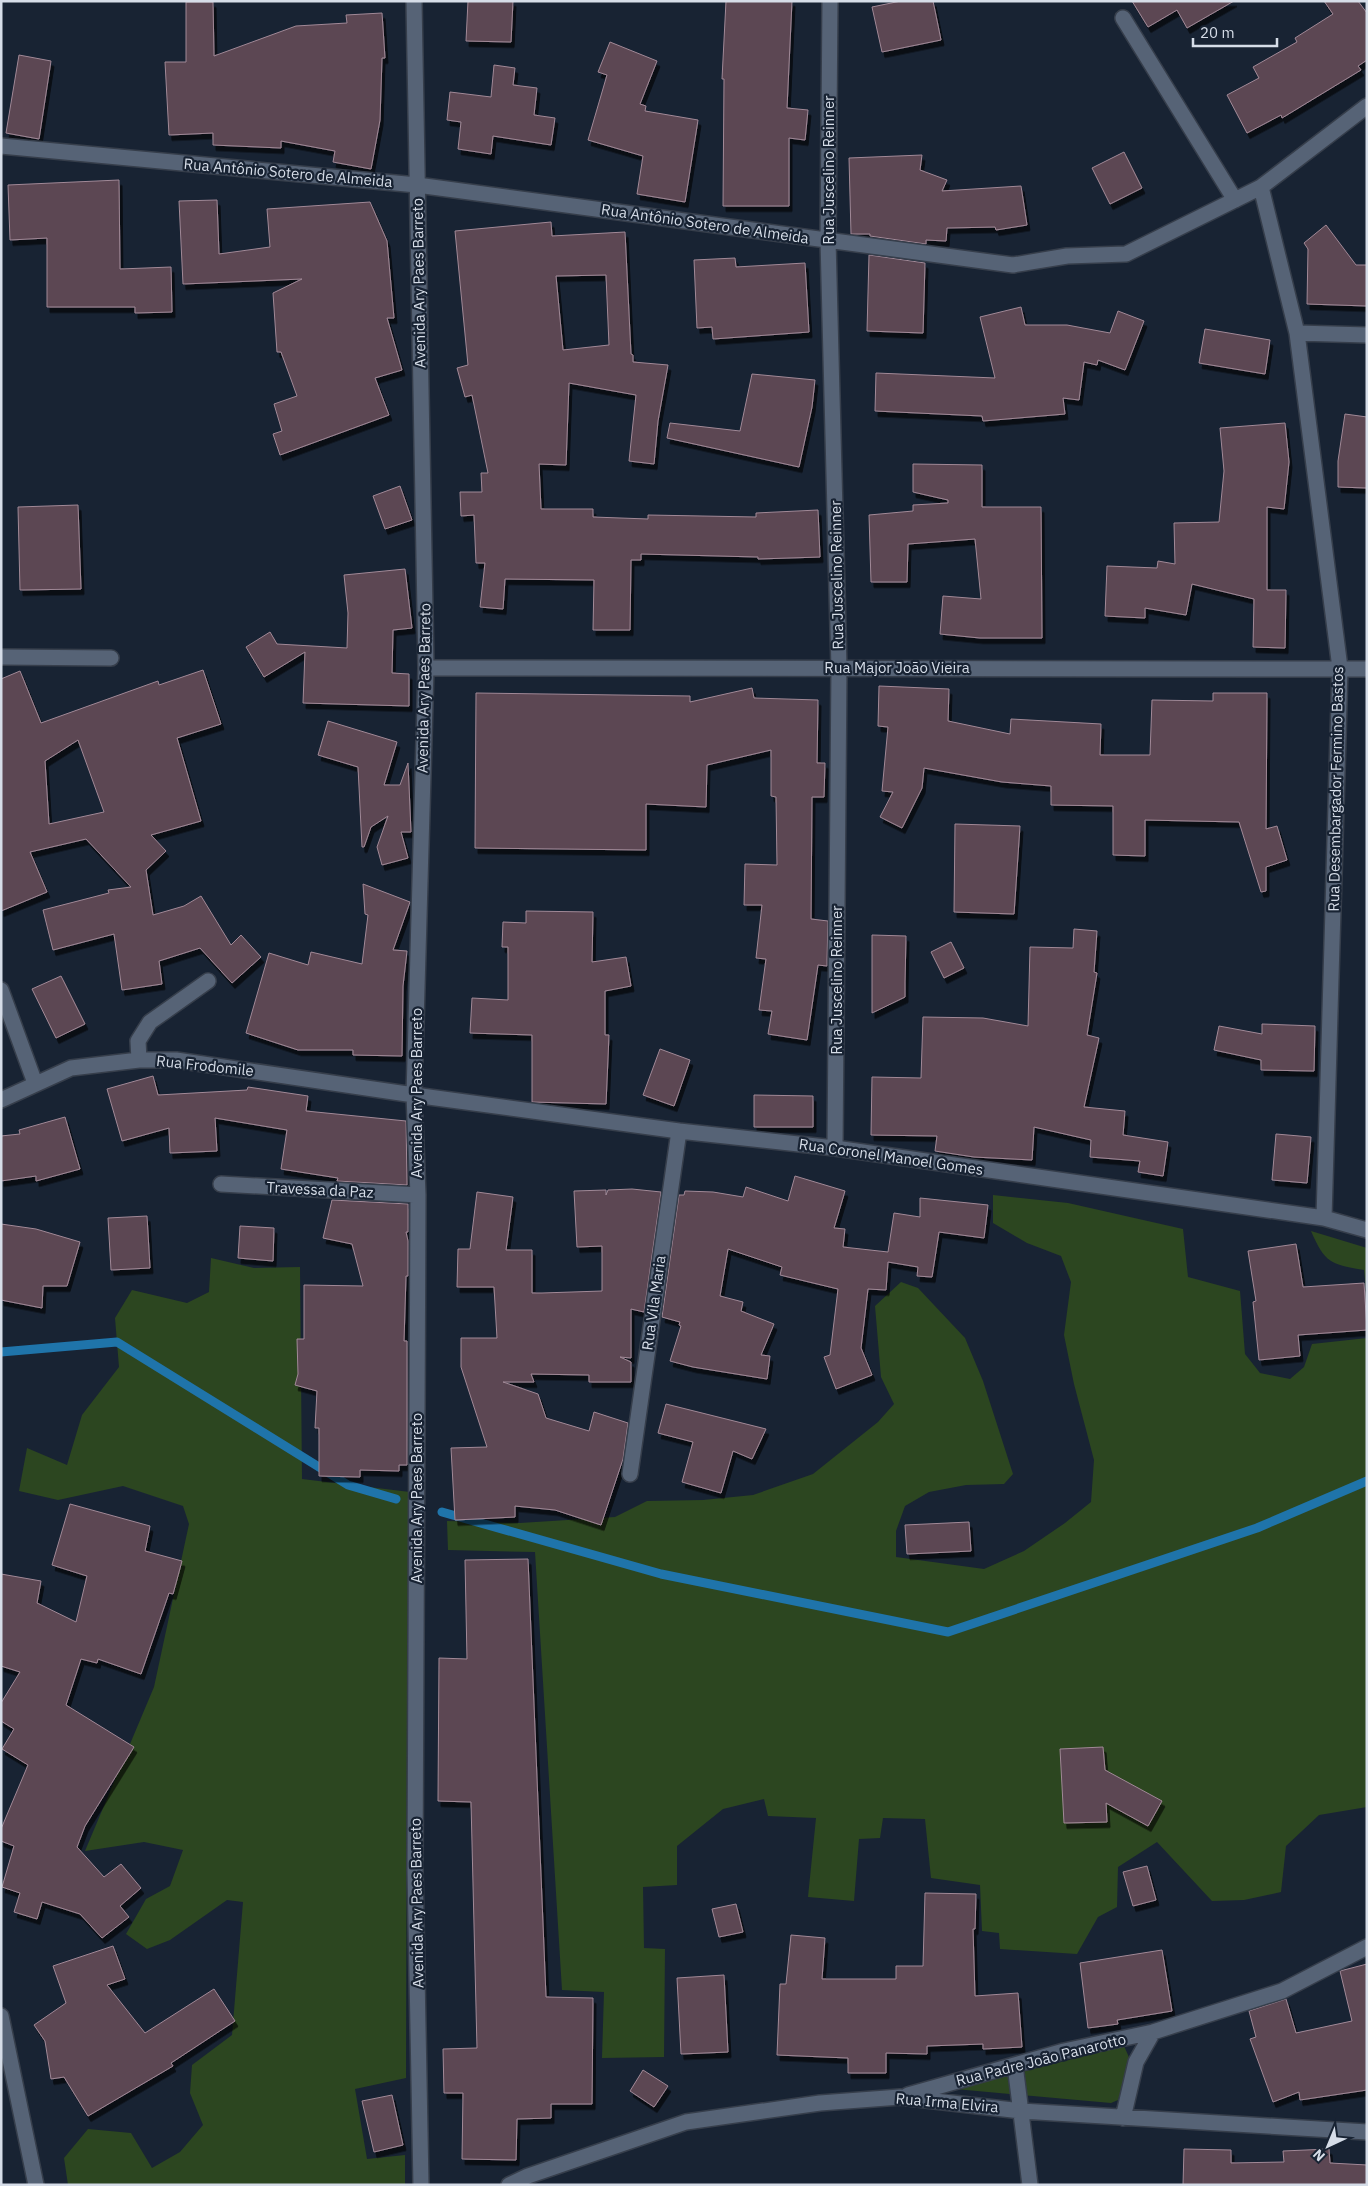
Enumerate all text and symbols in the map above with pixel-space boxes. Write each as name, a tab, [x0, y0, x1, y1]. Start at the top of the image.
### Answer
scale bar	[1193, 15, 1277, 47]
text: 20 m	[1200, 23, 1235, 42]
street label: Rua Juscelino Reinner	[819, 95, 838, 245]
street label: Rua Antônio Sotero de Almeida	[183, 154, 393, 191]
street label: Avenida Ary Paes Barreto	[408, 198, 429, 368]
street label: Rua Antônio Sotero de Almeida	[600, 200, 810, 247]
street label: Rua Juscelino Reinner	[826, 500, 847, 650]
street label: Avenida Ary Paes Barreto	[413, 603, 434, 773]
street label: Rua Major João Vieira	[824, 658, 970, 677]
street label: Rua Desembargador Fermino Bastos	[1324, 666, 1347, 912]
street label: Rua Juscelino Reinner	[827, 905, 846, 1055]
street label: Avenida Ary Paes Barreto	[407, 1008, 426, 1178]
street label: Rua Frodomile	[155, 1051, 255, 1080]
street label: Rua Coronel Manoel Gomes	[798, 1134, 985, 1179]
street label: Travessa da Paz	[266, 1177, 374, 1202]
street label: Rua Vila Maria	[637, 1254, 670, 1352]
street label: Avenida Ary Paes Barreto	[407, 1413, 426, 1583]
street label: Avenida Ary Paes Barreto	[406, 1818, 427, 1988]
street label: Rua Padre João Panarotto	[954, 2029, 1128, 2090]
street label: Rua Irma Elvira	[895, 2089, 999, 2116]
north arrow	[1303, 2121, 1353, 2171]
text: N	[1309, 2145, 1329, 2165]

